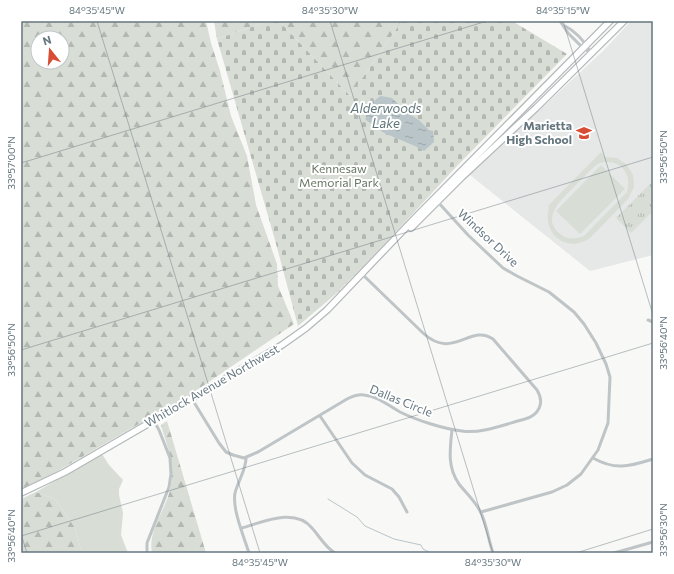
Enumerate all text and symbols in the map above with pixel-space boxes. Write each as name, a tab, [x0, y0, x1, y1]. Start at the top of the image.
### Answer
text: 84°35'45"W	[69, 4, 125, 16]
text: 84°35'30"W	[302, 4, 358, 16]
text: 84°35'15"W	[536, 4, 590, 16]
north arrow	[30, 30, 70, 70]
text: N	[41, 33, 53, 47]
water label: Alderwoods Lake	[349, 100, 422, 131]
place label: Marietta High School	[506, 118, 572, 146]
school or university icon: Marietta High School	[575, 124, 593, 142]
text: 33°56'50"N	[657, 130, 669, 184]
text: 33°57'00"N	[5, 136, 17, 190]
park label: Kennesaw Memorial Park	[299, 161, 380, 189]
street label: Windsor Drive	[455, 206, 522, 269]
text: 33°56'40"N	[657, 316, 669, 370]
text: 33°56'50"N	[5, 323, 17, 377]
street label: Whitlock Avenue Northwest	[142, 341, 281, 429]
street label: Dallas Circle	[368, 381, 435, 419]
text: 33°56'30"N	[657, 503, 669, 557]
text: 33°56'40"N	[5, 509, 17, 563]
text: 84°35'45"W	[232, 556, 288, 568]
text: 84°35'30"W	[465, 556, 521, 568]

